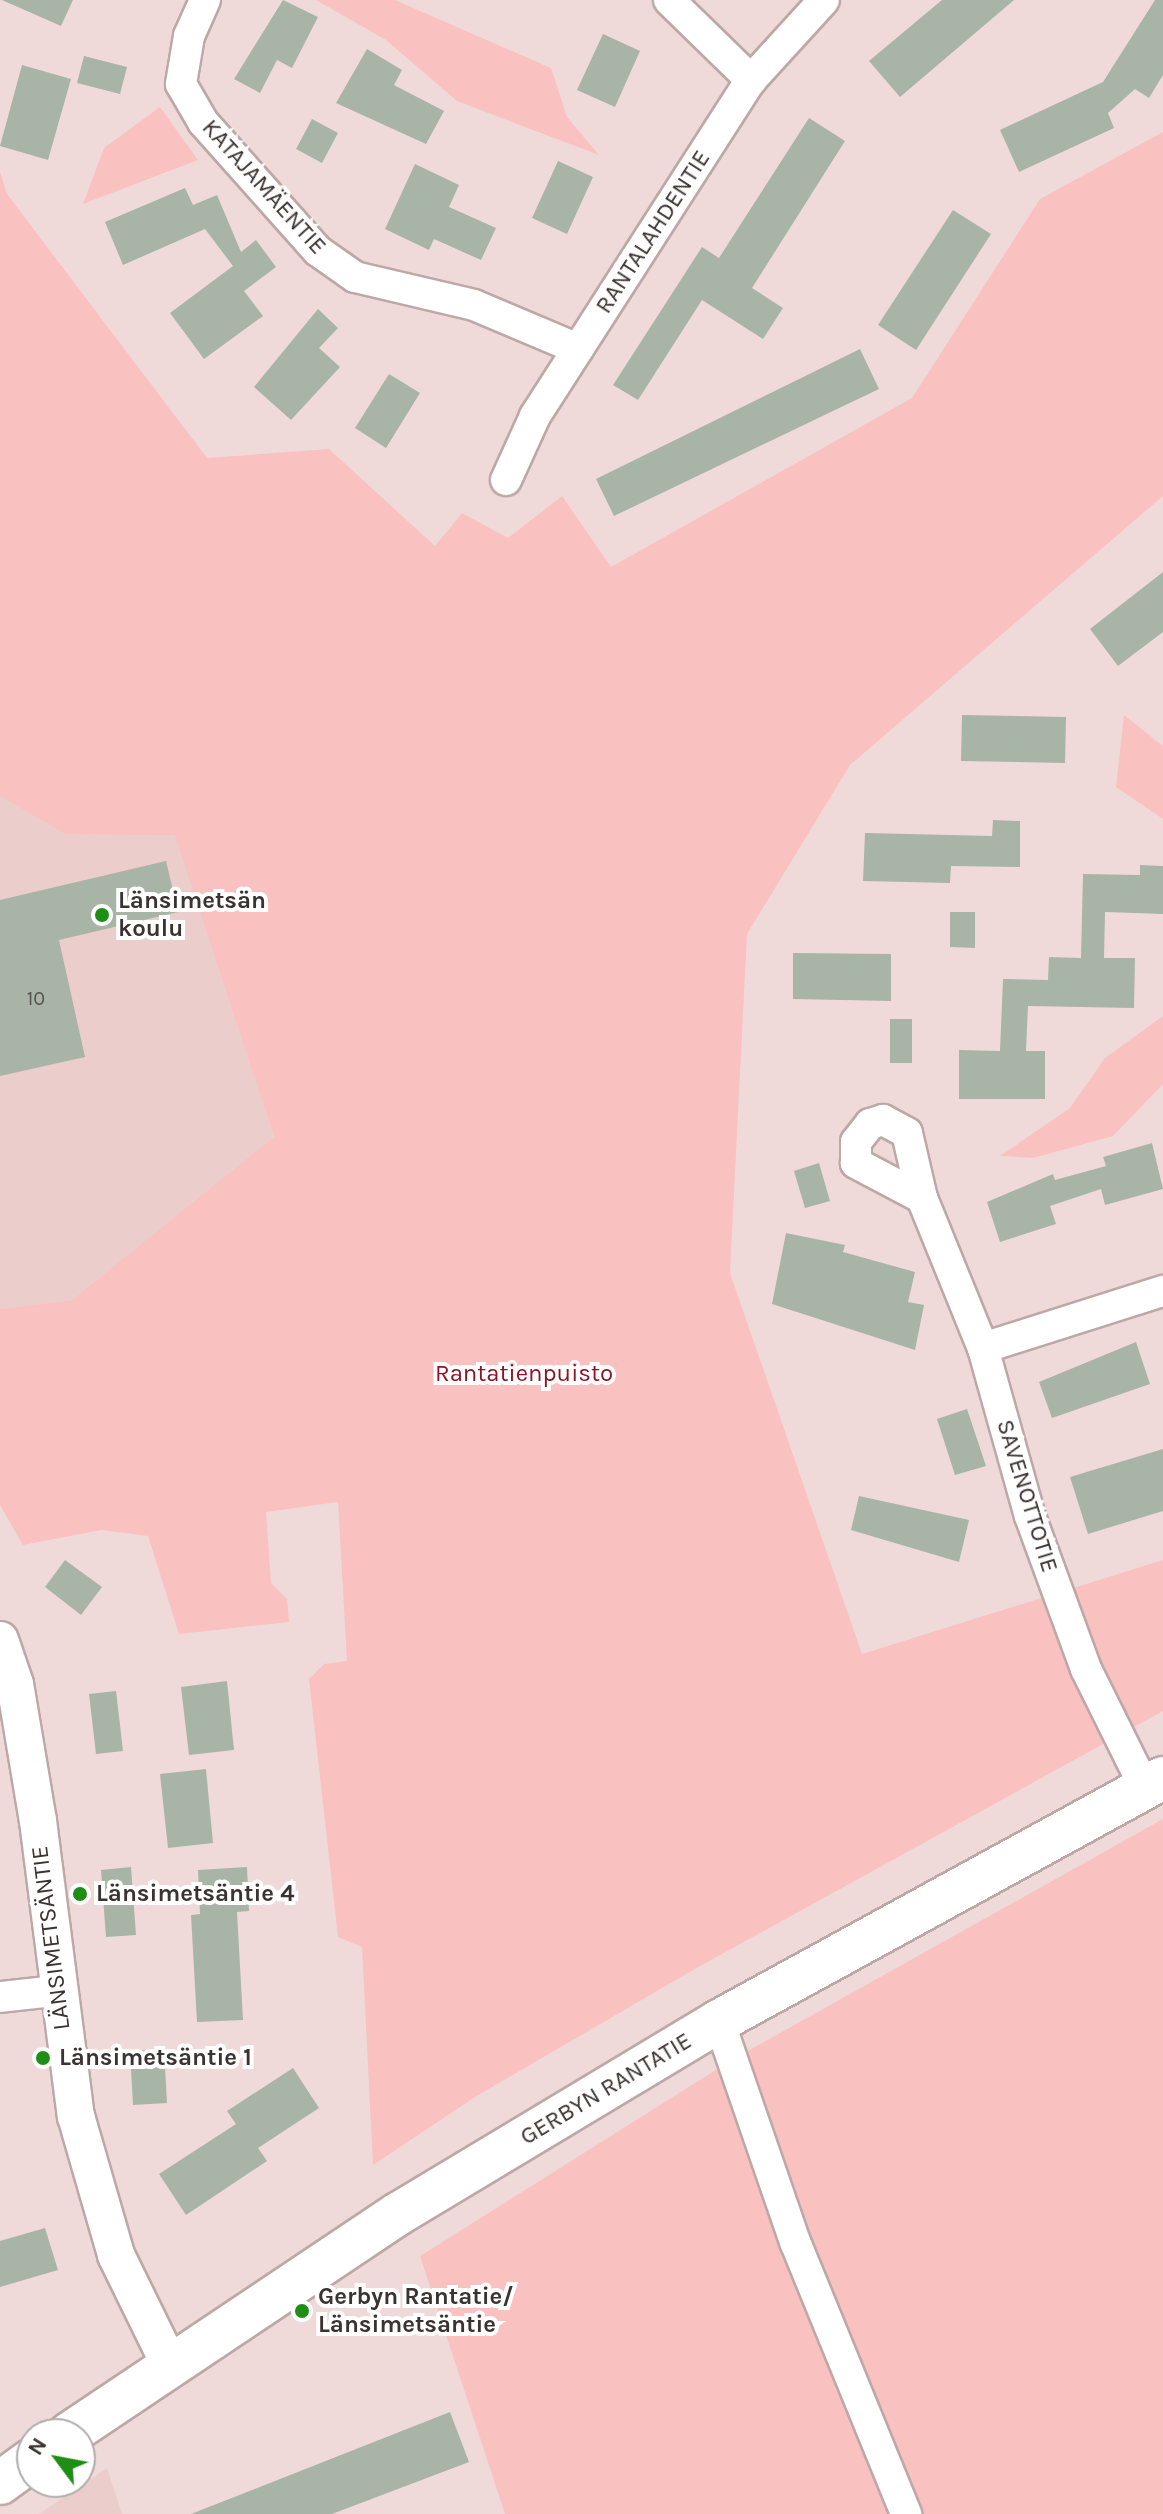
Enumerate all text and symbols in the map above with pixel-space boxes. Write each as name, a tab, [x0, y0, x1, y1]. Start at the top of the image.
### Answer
street label: KATAJAMÄENTIE	[196, 113, 332, 261]
street label: RANTALAHDENTIE	[590, 145, 716, 319]
place label: Länsimetsän koulu	[118, 887, 266, 943]
marker: Länsimetsän koulu	[93, 906, 111, 924]
house number: 10	[27, 986, 45, 1010]
park label: Rantatienpuisto	[435, 1360, 613, 1388]
street label: SAVENOTTOTIE	[990, 1416, 1064, 1576]
street label: LÄNSIMETSÄNTIE	[25, 1844, 77, 2032]
place label: Länsimetsäntie 4	[96, 1880, 294, 1908]
marker: Länsimetsäntie 4	[71, 1885, 89, 1903]
street label: GERBYN RANTATIE	[515, 2026, 697, 2152]
place label: Länsimetsäntie 1	[59, 2044, 252, 2072]
marker: Länsimetsäntie 1	[34, 2049, 52, 2067]
place label: Gerbyn Rantatie/ Länsimetsäntie	[318, 2283, 514, 2339]
marker: Gerbyn Rantatie/ Länsimetsäntie	[293, 2302, 311, 2320]
north arrow	[16, 2418, 96, 2498]
text: N	[22, 2433, 53, 2460]

